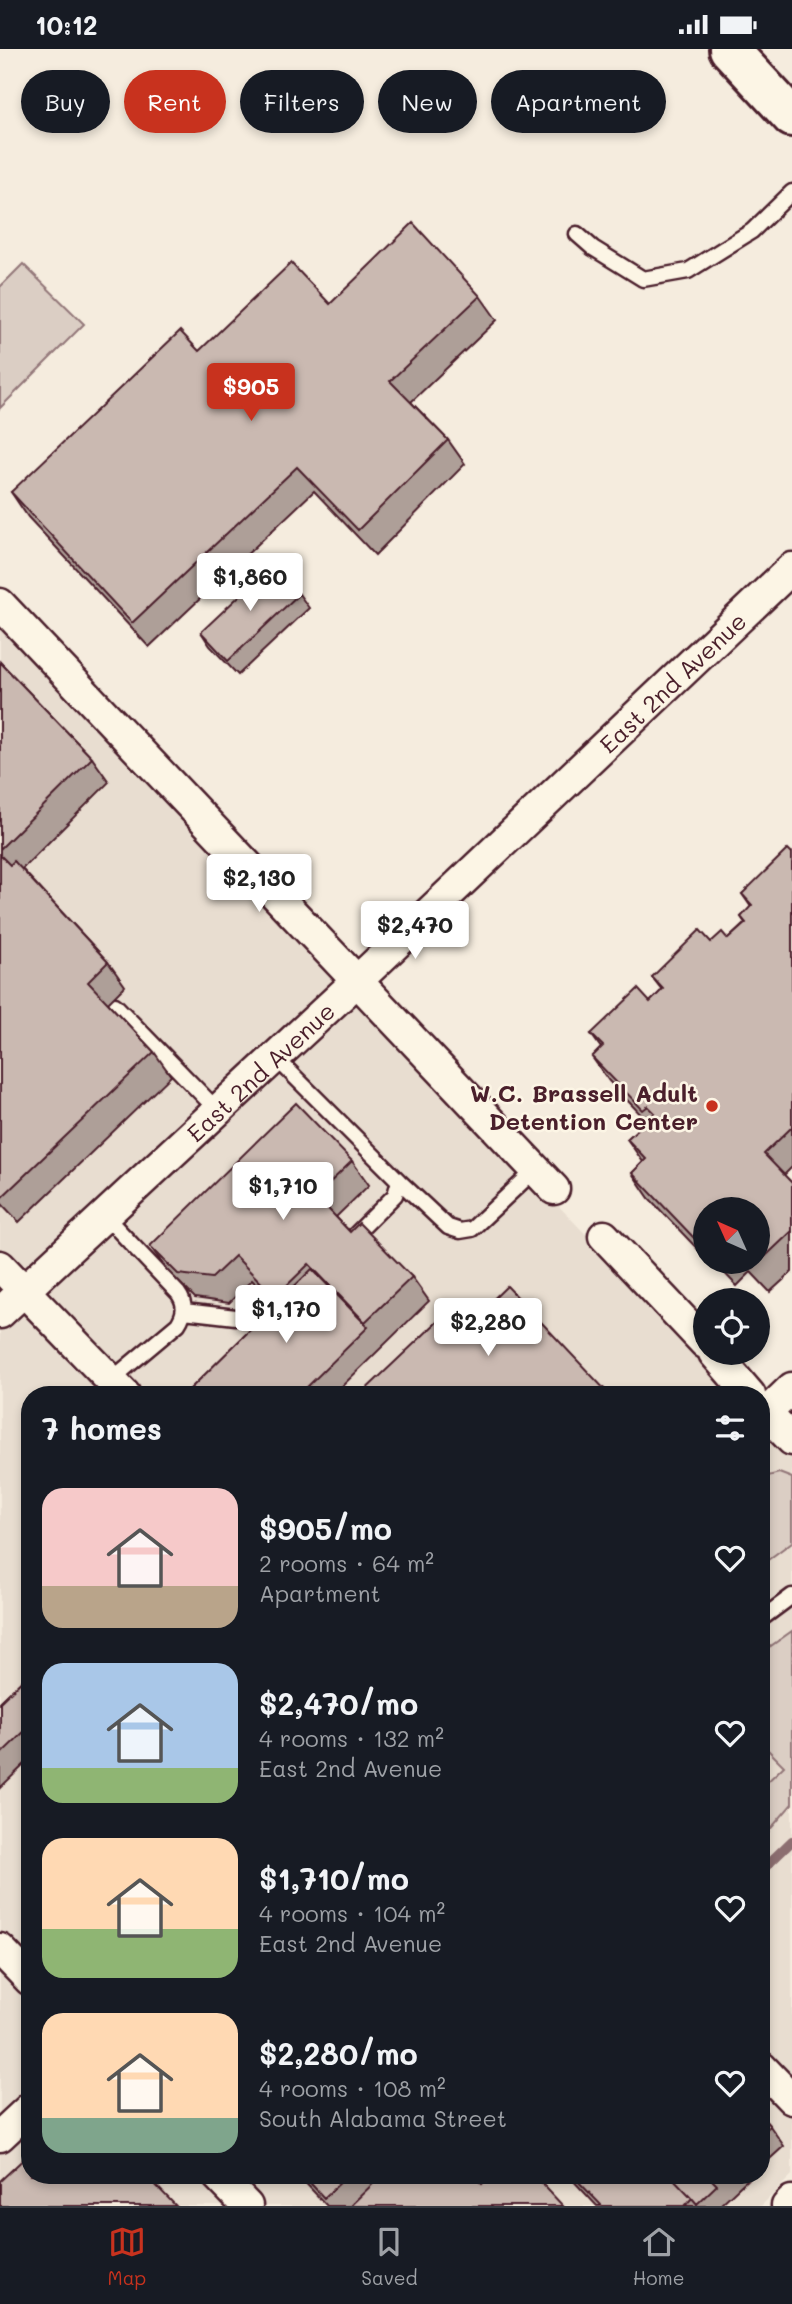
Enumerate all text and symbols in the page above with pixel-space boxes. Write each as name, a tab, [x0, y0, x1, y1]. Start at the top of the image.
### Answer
text: 10:12	[35, 8, 98, 42]
chip: Buy	[21, 70, 110, 133]
chip: Rent	[124, 70, 226, 133]
chip: Filters	[240, 70, 364, 133]
chip: New	[378, 70, 477, 133]
chip: Apartment	[491, 70, 666, 133]
pin: $905	[210, 363, 292, 423]
text: $905	[223, 371, 279, 401]
pin: $1,860	[193, 553, 307, 613]
text: $1,860	[213, 561, 287, 591]
street label: East 2nd Avenue	[592, 605, 752, 759]
pin: $2,130	[202, 855, 316, 914]
text: $2,130	[223, 862, 295, 892]
pin: $2,470	[358, 901, 472, 961]
text: $2,470	[377, 909, 453, 939]
street label: East 2nd Avenue	[179, 995, 341, 1148]
place label: W.C. Brassell Adult Detention Center	[470, 1077, 698, 1136]
marker: W.C. Brassell Adult Detention Center	[704, 1098, 720, 1114]
pin: $1,710	[226, 1163, 340, 1222]
text: $1,710	[248, 1170, 318, 1200]
north arrow	[693, 1197, 770, 1274]
map controls	[693, 1197, 770, 1365]
pin: $1,170	[229, 1285, 343, 1345]
button: locate	[693, 1288, 770, 1365]
text: $1,170	[251, 1293, 321, 1323]
pin: $2,280	[431, 1299, 545, 1358]
text: $2,280	[450, 1306, 526, 1336]
text: 7 homes	[42, 1408, 162, 1448]
icon: filters	[711, 1409, 749, 1447]
text: $905/mo	[259, 1508, 392, 1548]
icon: home	[98, 1516, 182, 1600]
icon: heart	[711, 1539, 749, 1577]
text: 2 rooms · 64 m²	[259, 1548, 434, 1578]
text: Apartment	[259, 1578, 381, 1608]
text: $2,470/mo	[259, 1683, 418, 1723]
icon: home	[98, 1691, 182, 1775]
icon: heart	[711, 1714, 749, 1752]
text: 4 rooms · 132 m²	[259, 1723, 444, 1753]
text: East 2nd Avenue	[259, 1753, 442, 1783]
text: $1,710/mo	[259, 1858, 409, 1898]
icon: home	[98, 1866, 182, 1950]
icon: heart	[711, 1889, 749, 1927]
text: 4 rooms · 104 m²	[259, 1898, 445, 1928]
text: East 2nd Avenue	[259, 1928, 442, 1958]
text: $2,280/mo	[259, 2033, 418, 2073]
icon: home	[98, 2041, 182, 2125]
icon: heart	[711, 2064, 749, 2102]
text: 4 rooms · 108 m²	[259, 2073, 446, 2103]
text: South Alabama Street	[259, 2103, 507, 2133]
tab: Map	[108, 2223, 146, 2290]
tab: Saved	[361, 2223, 418, 2290]
tab: Home	[633, 2223, 684, 2290]

